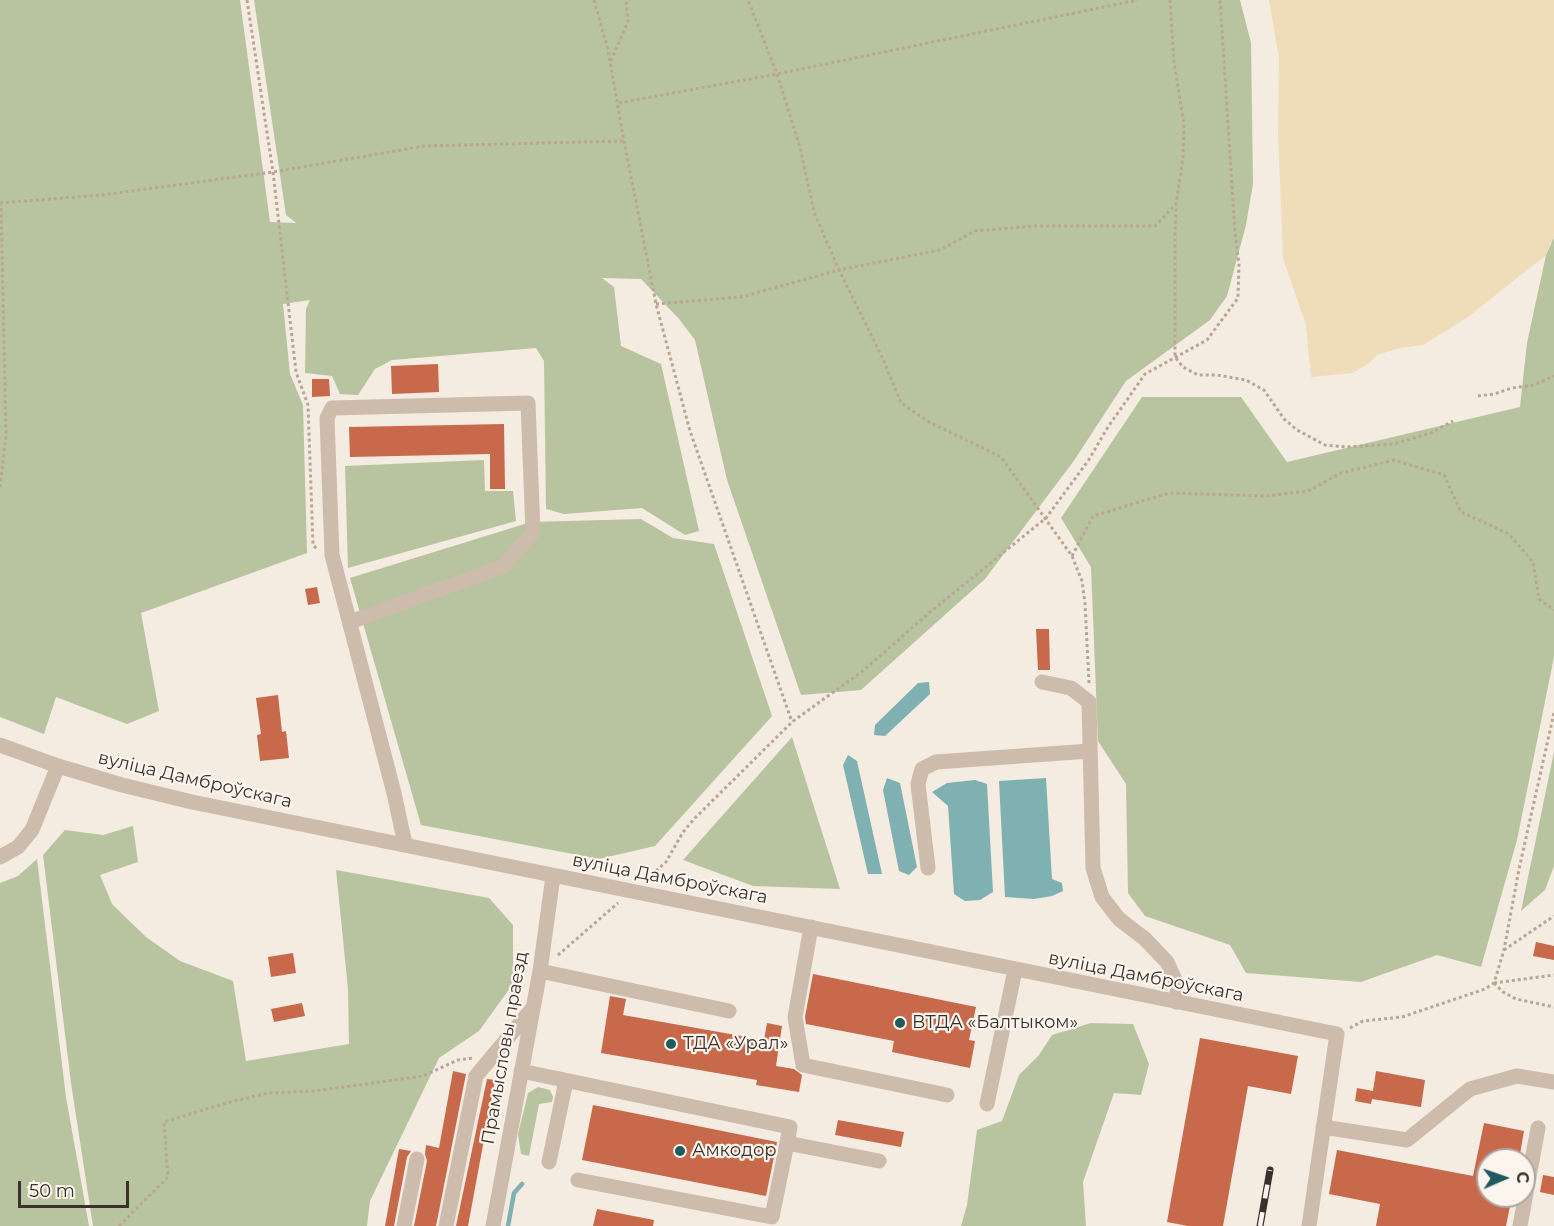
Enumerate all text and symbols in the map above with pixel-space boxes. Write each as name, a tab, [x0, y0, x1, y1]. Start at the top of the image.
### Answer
street label: вуліца Дамброўскага	[96, 747, 294, 813]
street label: вуліца Дамброўскага	[571, 849, 769, 909]
street label: вуліца Дамброўскага	[1047, 947, 1245, 1007]
street label: Прамысловы праезд	[477, 950, 533, 1146]
place label: ВТДА «Балтыком»	[912, 1012, 1078, 1034]
marker: ВТДА «Балтыком»	[893, 1016, 907, 1030]
place label: ТДА «Урал»	[683, 1033, 788, 1055]
marker: ТДА «Урал»	[664, 1037, 678, 1051]
place label: Амкодор	[692, 1140, 777, 1162]
marker: Амкодор	[673, 1144, 687, 1158]
north arrow	[1476, 1148, 1536, 1208]
scale bar	[21, 1169, 132, 1207]
text: С	[1513, 1171, 1532, 1184]
text: 50 m	[29, 1180, 75, 1202]

